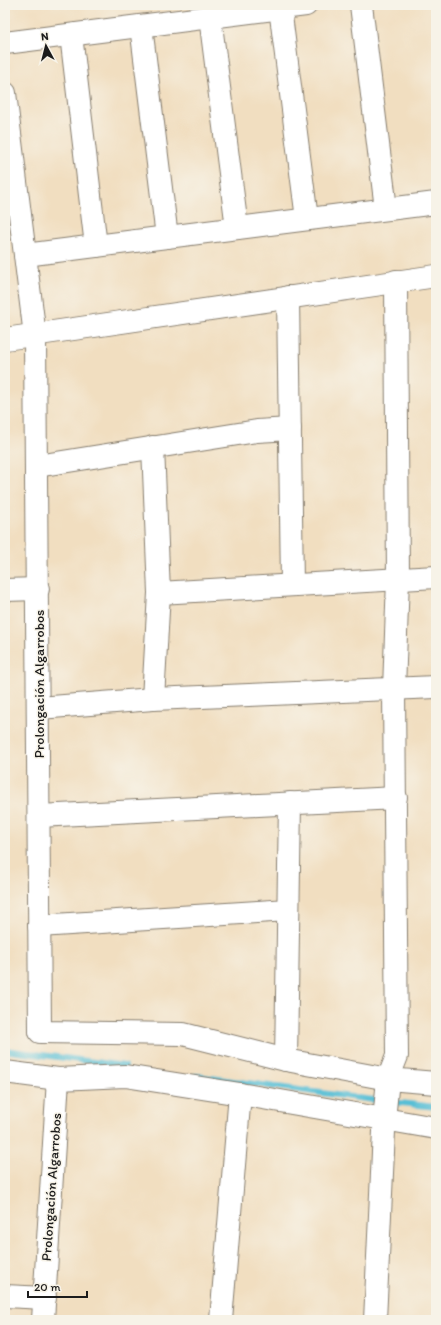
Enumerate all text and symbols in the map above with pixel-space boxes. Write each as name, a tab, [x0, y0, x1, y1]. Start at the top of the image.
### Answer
north arrow	[26, 26, 66, 66]
text: N	[40, 30, 49, 43]
street label: Prolongación Algarrobos	[31, 610, 48, 758]
street label: Prolongación Algarrobos	[38, 1112, 65, 1262]
scale bar	[28, 1273, 87, 1299]
text: 20 m	[34, 1280, 61, 1294]

